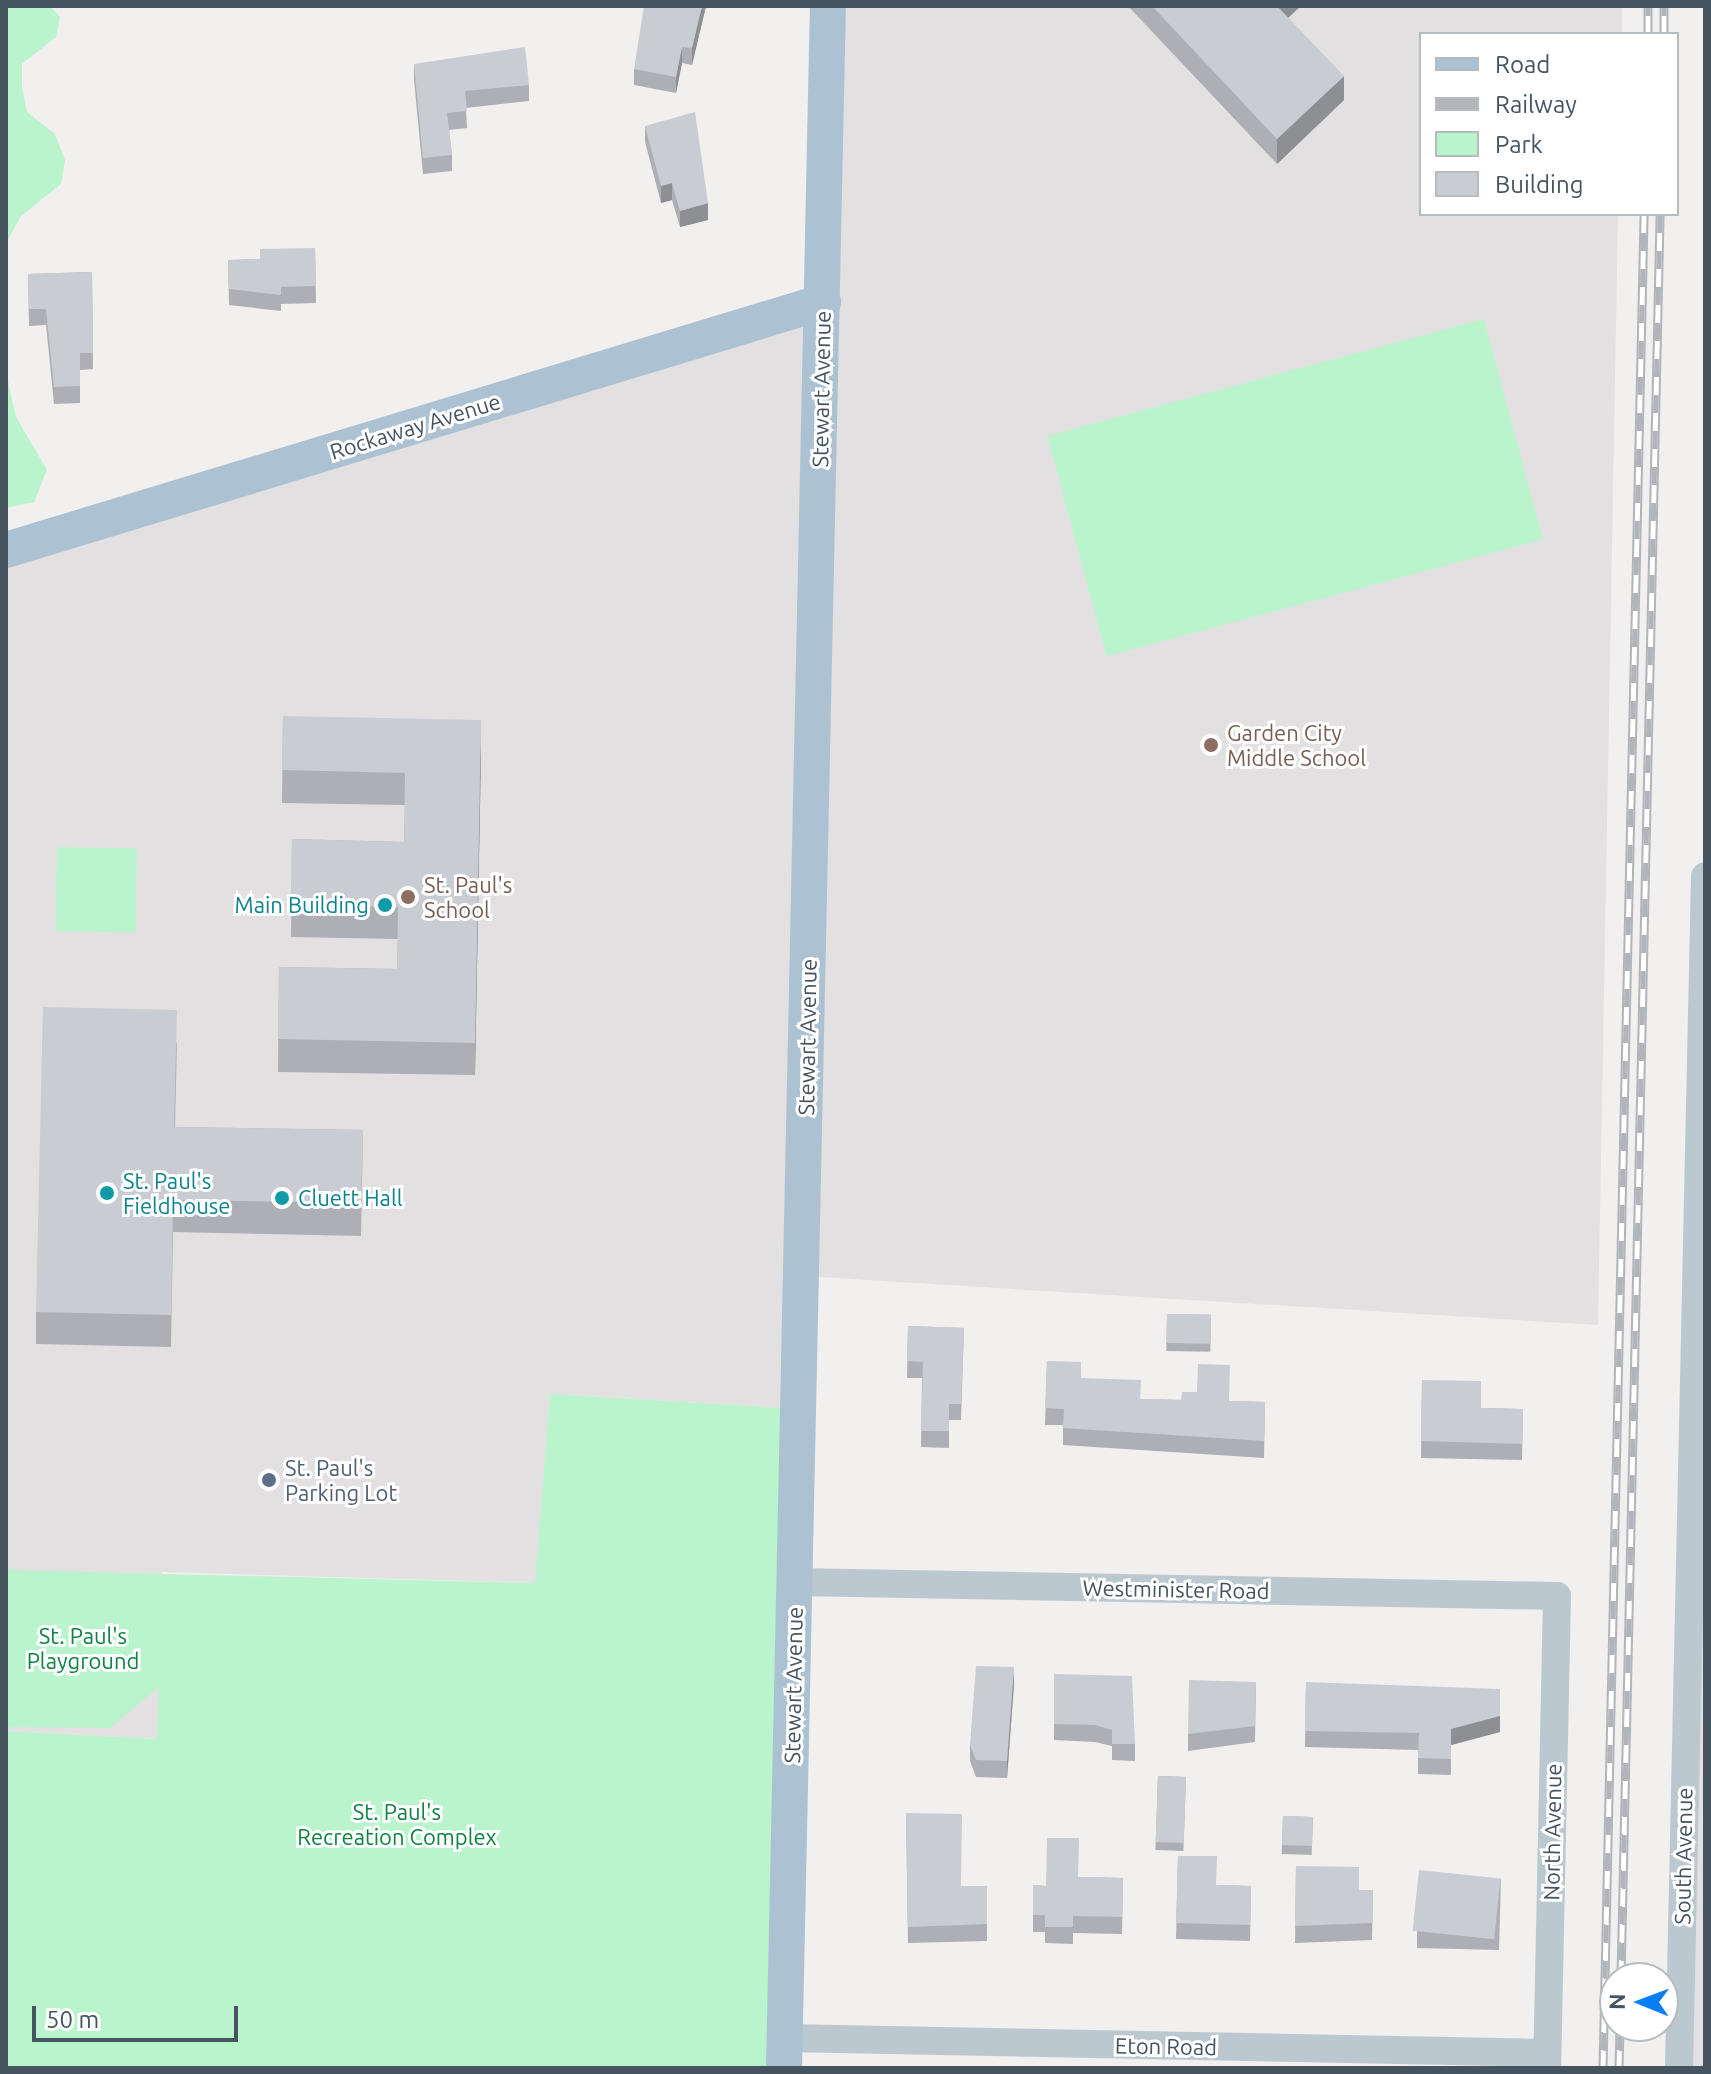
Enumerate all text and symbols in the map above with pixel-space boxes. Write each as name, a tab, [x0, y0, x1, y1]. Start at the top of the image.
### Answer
legend	[1419, 32, 1679, 216]
text: Road	[1495, 51, 1550, 78]
text: Railway	[1495, 91, 1577, 118]
text: Park	[1495, 131, 1543, 158]
text: Building	[1495, 171, 1583, 198]
street label: Stewart Avenue	[806, 310, 836, 468]
street label: Rockaway Avenue	[326, 387, 504, 465]
place label: Garden City Middle School	[1227, 719, 1366, 770]
marker: Garden City Middle School	[1202, 736, 1220, 754]
place label: St. Paul's School	[424, 871, 512, 922]
marker: St. Paul's School	[399, 888, 417, 906]
place label: Main Building	[235, 892, 369, 918]
marker: Main Building	[376, 896, 394, 914]
street label: Stewart Avenue	[792, 958, 822, 1116]
place label: St. Paul's Fieldhouse	[123, 1167, 230, 1218]
marker: St. Paul's Fieldhouse	[98, 1184, 116, 1202]
place label: Cluett Hall	[298, 1185, 402, 1211]
marker: Cluett Hall	[273, 1189, 291, 1207]
place label: St. Paul's Parking Lot	[285, 1454, 397, 1506]
marker: St. Paul's Parking Lot	[260, 1471, 278, 1489]
street label: Westminister Road	[1082, 1574, 1270, 1604]
street label: Stewart Avenue	[778, 1606, 808, 1764]
park label: St. Paul's Playground	[27, 1622, 139, 1674]
street label: North Avenue	[1538, 1763, 1566, 1901]
street label: South Avenue	[1669, 1787, 1697, 1925]
park label: St. Paul's Recreation Complex	[297, 1798, 497, 1850]
north arrow	[1599, 1962, 1679, 2042]
scale bar	[36, 1990, 242, 2040]
text: N	[1604, 1993, 1629, 2010]
text: 50 m	[46, 2006, 99, 2033]
street label: Eton Road	[1115, 2032, 1217, 2060]

